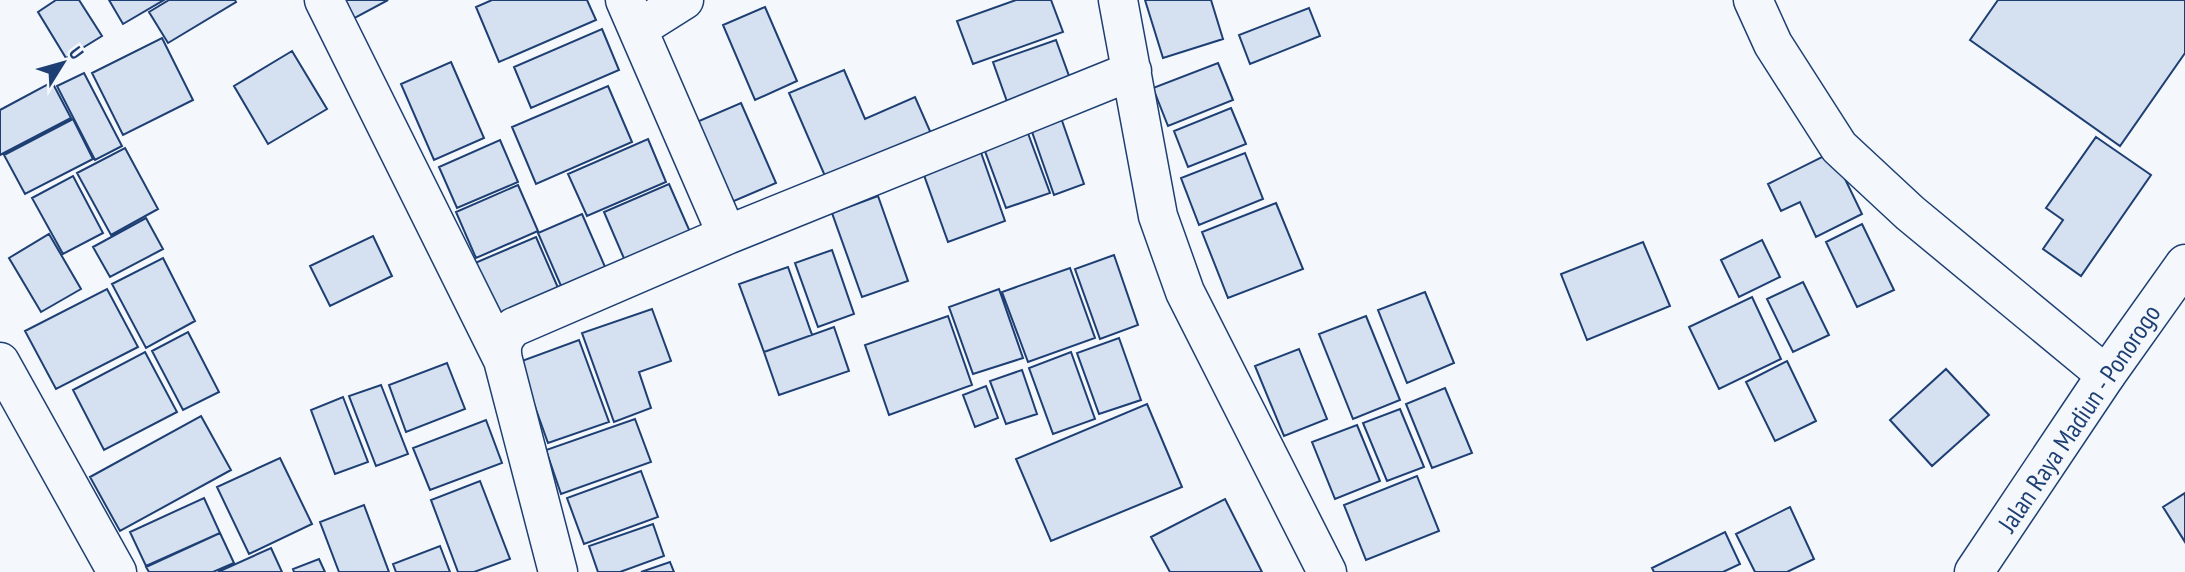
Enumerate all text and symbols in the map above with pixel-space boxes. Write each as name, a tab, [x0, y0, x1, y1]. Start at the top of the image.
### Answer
north arrow	[28, 28, 98, 98]
text: U	[64, 42, 89, 64]
street label: Jalan Raya Madiun - Ponorogo	[1990, 298, 2167, 539]

